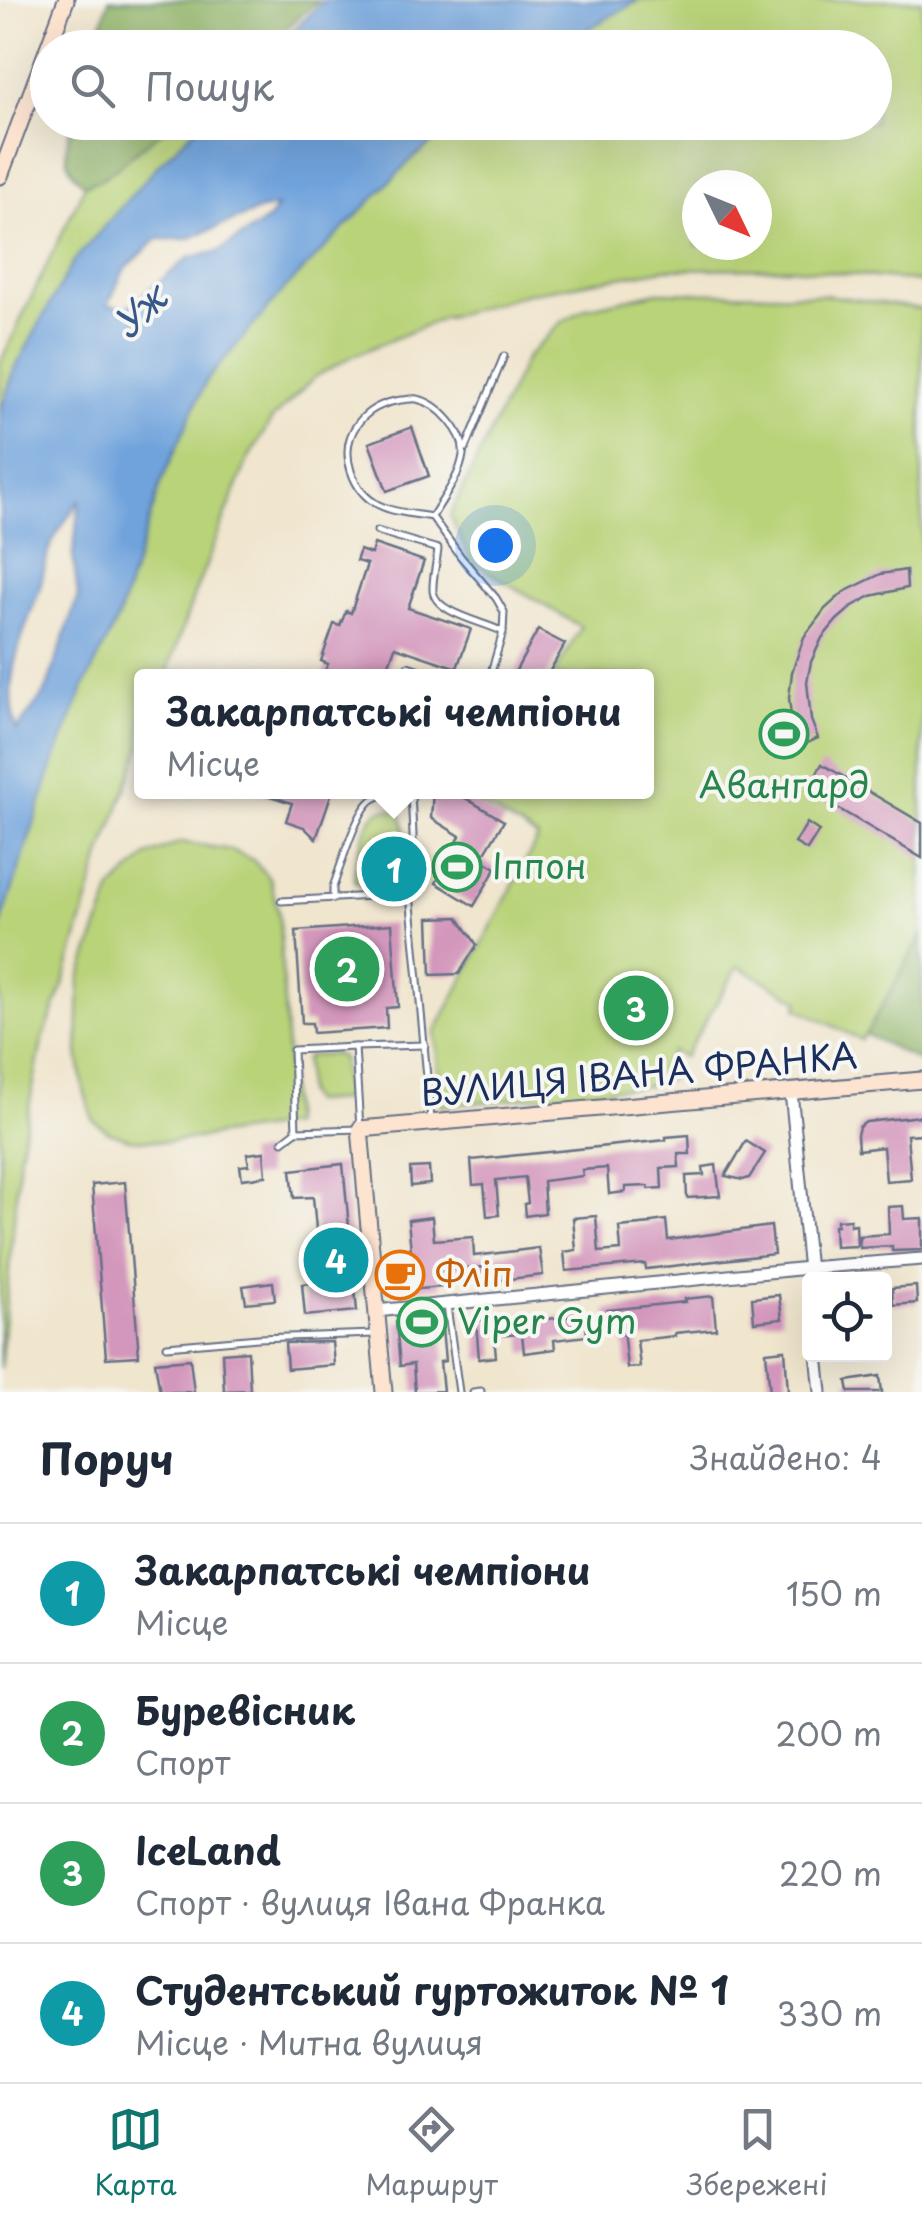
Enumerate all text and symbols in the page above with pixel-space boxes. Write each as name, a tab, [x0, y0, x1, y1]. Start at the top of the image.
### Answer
search box	[30, 30, 892, 140]
text: Пошук	[145, 57, 274, 114]
icon: search	[65, 58, 120, 113]
north arrow	[682, 170, 772, 260]
water label: Уж	[98, 268, 181, 350]
your location	[470, 520, 521, 571]
popup	[134, 669, 654, 799]
text: Закарпатські чемпіони	[166, 682, 622, 739]
sports icon: Авангард	[758, 708, 810, 760]
text: Місце	[166, 739, 260, 787]
place label: Авангард	[699, 757, 869, 810]
pin: 1	[362, 832, 426, 906]
place label: Іппон	[492, 838, 587, 891]
sports icon: Іппон	[431, 841, 483, 893]
pin: 2	[314, 932, 380, 1006]
pin: 3	[604, 970, 668, 1046]
street label: ВУЛИЦЯ ІВАНА ФРАНКА	[418, 1027, 859, 1118]
pin: 4	[304, 1222, 368, 1298]
place label: Фліп	[435, 1246, 513, 1299]
cafe icon: Фліп	[374, 1249, 426, 1301]
map controls	[802, 1272, 892, 1362]
button: locate	[802, 1272, 892, 1362]
place label: Viper Gym	[457, 1293, 637, 1346]
sports icon: Viper Gym	[396, 1296, 448, 1348]
text: Поруч	[40, 1426, 174, 1489]
text: Знайдено: 4	[690, 1433, 882, 1481]
text: Закарпатські чемпіони	[135, 1541, 590, 1598]
text: 1	[65, 1569, 80, 1617]
text: 150 m	[786, 1569, 882, 1617]
text: Місце	[135, 1598, 229, 1646]
text: Буревісник	[135, 1681, 355, 1738]
text: 2	[61, 1709, 84, 1757]
text: 200 m	[775, 1709, 882, 1757]
text: Спорт	[135, 1738, 230, 1786]
text: IceLand	[135, 1821, 281, 1878]
text: 3	[62, 1849, 83, 1897]
text: 220 m	[779, 1849, 882, 1897]
text: Спорт · вулиця Івана Франка	[135, 1878, 605, 1926]
text: Студентський гуртожиток № 1	[135, 1961, 729, 2018]
text: 4	[62, 1989, 83, 2037]
text: 330 m	[777, 1989, 882, 2037]
text: Місце · Митна вулиця	[135, 2018, 483, 2066]
tab: Карта	[94, 2102, 177, 2205]
tab: Маршрут	[365, 2102, 498, 2205]
tab: Збережені	[687, 2102, 828, 2205]

